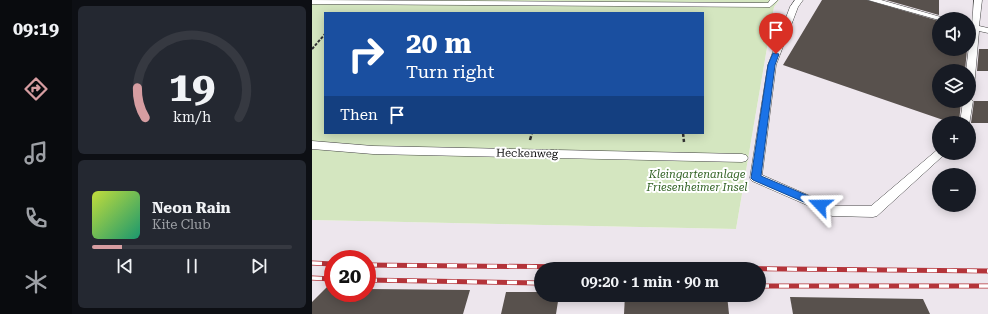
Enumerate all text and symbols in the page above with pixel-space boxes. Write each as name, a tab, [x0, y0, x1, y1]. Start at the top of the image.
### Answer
map controls	[932, 12, 976, 212]
button: sound	[932, 12, 976, 56]
pin	[759, 13, 793, 54]
text: 09:19	[13, 18, 59, 39]
icon: arrive	[765, 19, 787, 41]
text: 20 m	[406, 27, 471, 60]
icon: right	[340, 28, 392, 80]
text: Turn right	[406, 61, 494, 82]
text: 19	[169, 62, 215, 111]
button: layers	[932, 64, 976, 108]
icon: directions	[22, 75, 50, 103]
icon: arrive	[386, 104, 408, 126]
text: Then	[340, 106, 378, 124]
text: km/h	[173, 109, 211, 125]
button: +	[932, 116, 976, 160]
icon: music	[22, 139, 50, 167]
street label: Heckenweg	[496, 146, 559, 161]
park label: Kleingartenanlage Friesenheimer Insel	[645, 168, 748, 194]
button: −	[932, 168, 976, 212]
position arrow	[799, 184, 841, 226]
text: Neon Rain	[152, 199, 231, 217]
icon: phone	[22, 204, 50, 232]
text: Kite Club	[152, 217, 211, 232]
speed limit sign: 20	[324, 250, 376, 302]
icon: previous	[114, 255, 136, 277]
icon: pause	[181, 255, 203, 277]
icon: next	[248, 255, 270, 277]
icon: climate	[22, 268, 50, 296]
text: 09:20 · 1 min · 90 m	[581, 273, 719, 291]

